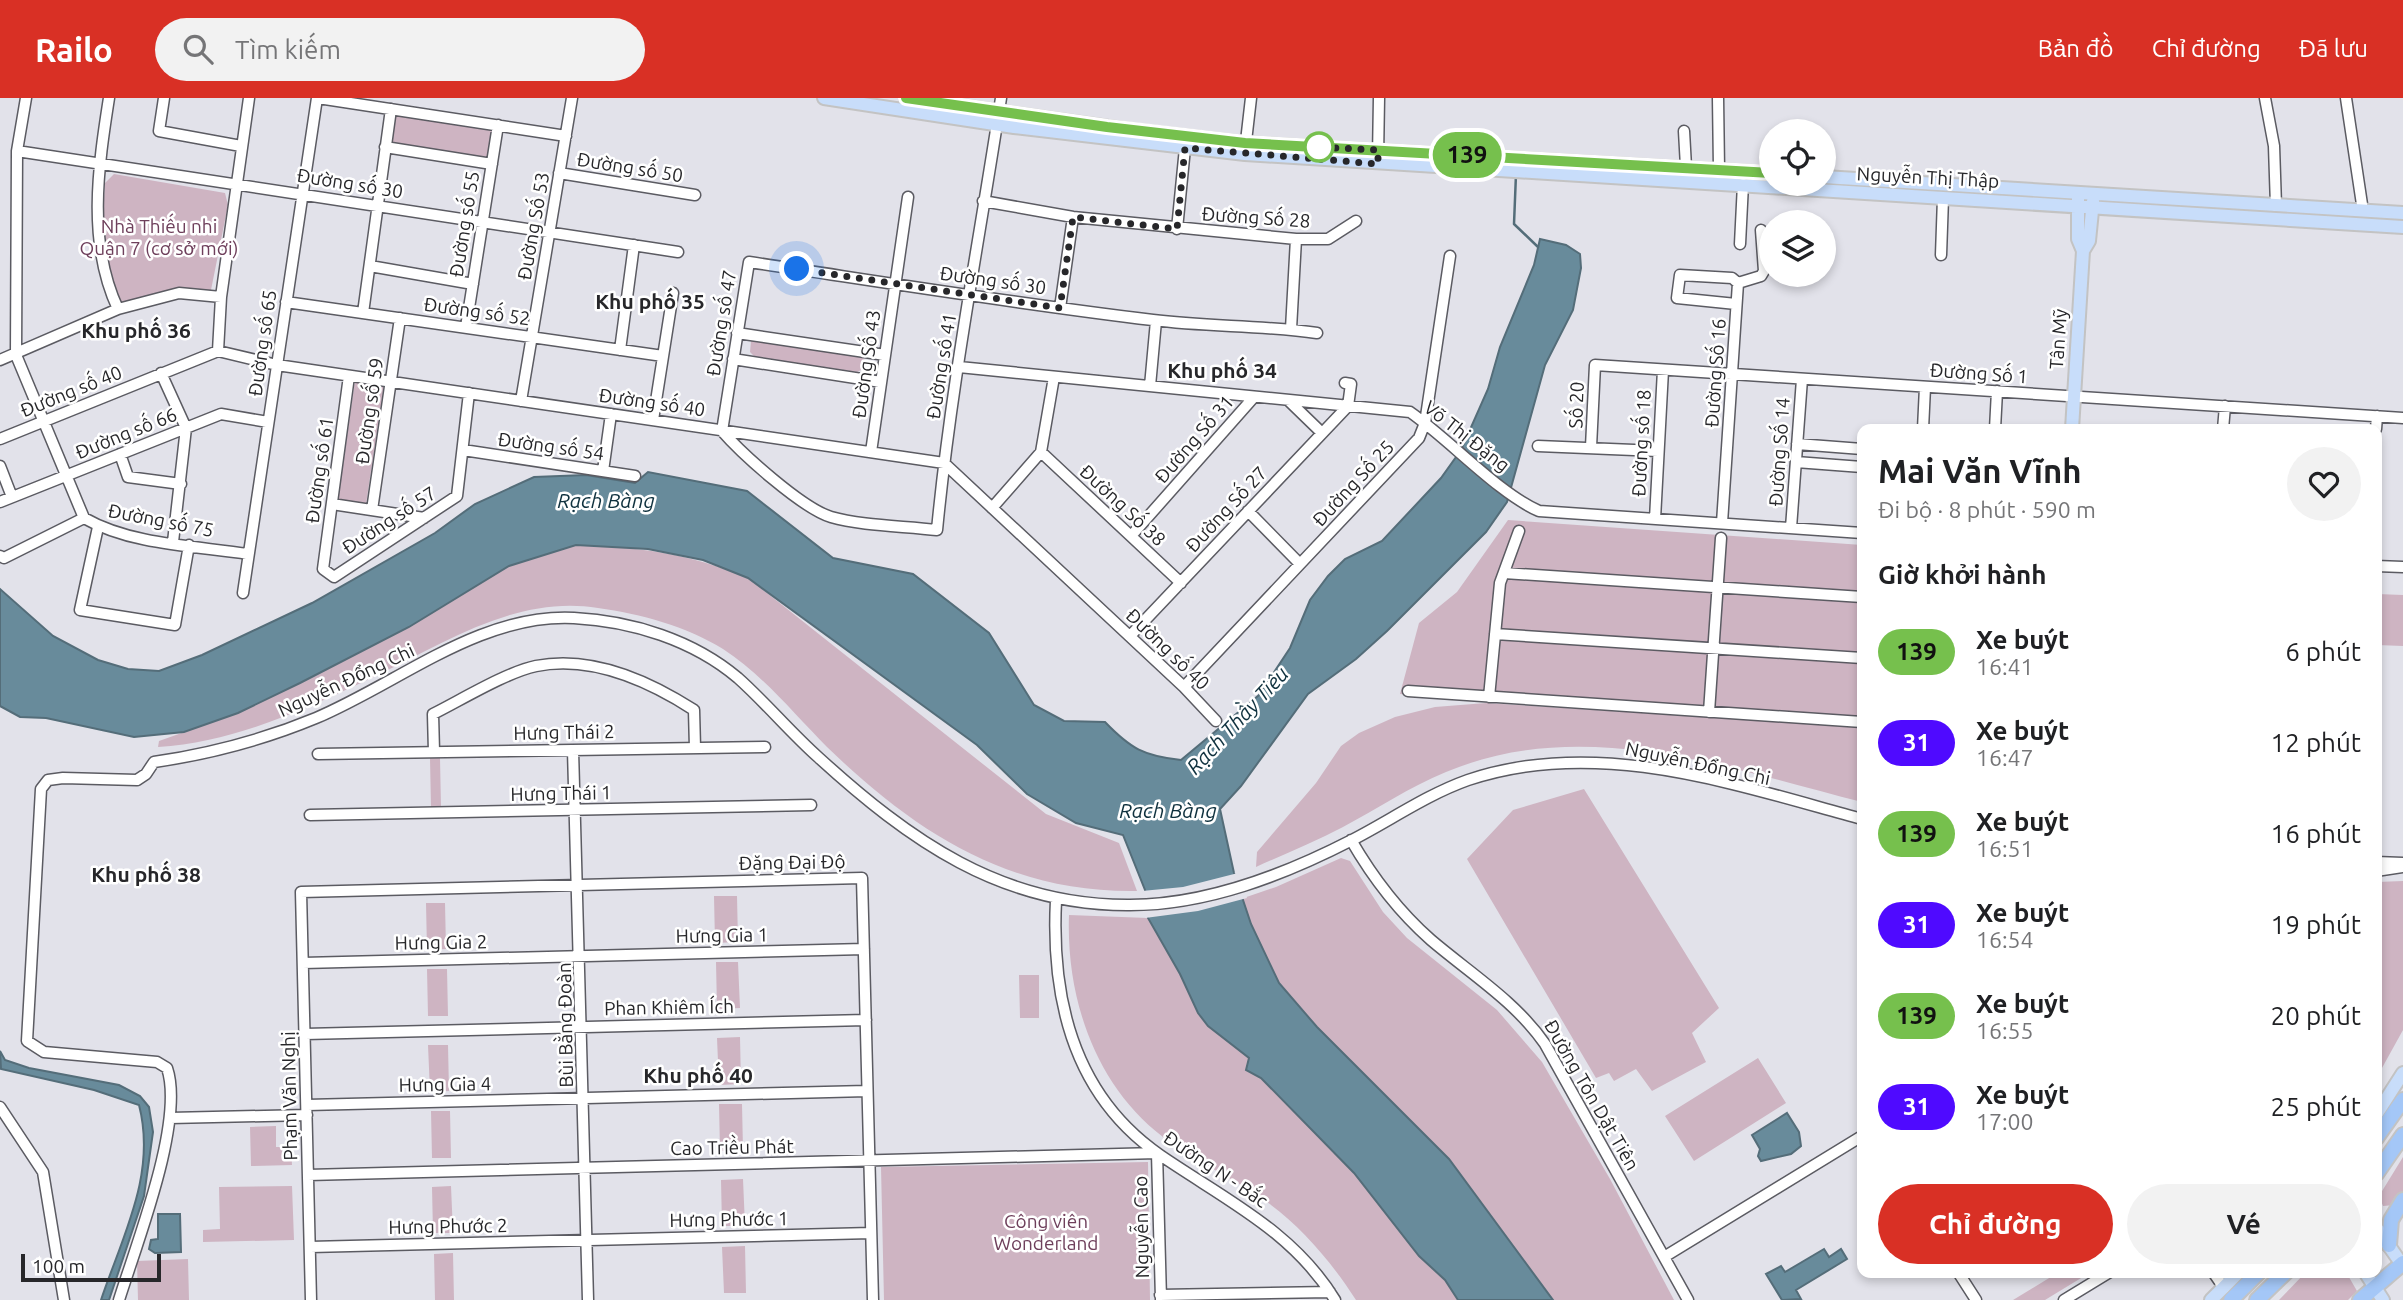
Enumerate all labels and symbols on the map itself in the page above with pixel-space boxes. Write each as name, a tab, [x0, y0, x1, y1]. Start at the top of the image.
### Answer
unlabelled marker	[1304, 132, 1334, 162]
line badge: 139	[1427, 132, 1507, 178]
street label: Đường số 50	[575, 146, 685, 186]
street label: Nguyễn Thị Thập	[1856, 161, 2000, 192]
street label: Đường số 30	[295, 162, 405, 202]
street label: Đường số 55	[443, 169, 483, 279]
street label: Đường Số 53	[511, 170, 553, 282]
street label: Đường Số 28	[1201, 201, 1311, 232]
park label: Nhà Thiếu nhi Quận 7 (cơ sở mới)	[79, 213, 239, 259]
your location	[779, 251, 814, 286]
street label: Đường số 30	[938, 260, 1048, 298]
street label: Đường số 47	[700, 268, 740, 378]
district label: Khu phố 35	[595, 287, 705, 313]
street label: Đường số 65	[242, 288, 280, 398]
street label: Đường số 52	[422, 291, 532, 329]
street label: Đường Số 43	[846, 308, 884, 420]
street label: Tân Mỹ	[2045, 308, 2071, 370]
street label: Đường số 41	[920, 311, 960, 421]
district label: Khu phố 36	[81, 316, 191, 342]
street label: Đường Số 16	[1699, 318, 1730, 428]
street label: Đường số 59	[349, 356, 387, 466]
district label: Khu phố 34	[1167, 356, 1277, 382]
street label: Đường Số 1	[1929, 357, 2029, 387]
street label: Đường số 40	[16, 359, 125, 421]
street label: Số 20	[1563, 381, 1588, 429]
street label: Đường số 40	[597, 382, 707, 420]
street label: Đường số 18	[1626, 389, 1655, 497]
street label: Đường Số 31	[1149, 390, 1238, 487]
street label: Võ Thị Đặng	[1420, 396, 1514, 476]
street label: Đường Số 14	[1763, 397, 1794, 507]
street label: Đường số 66	[71, 401, 180, 463]
street label: Đường số 61	[299, 415, 337, 525]
street label: Đường số 54	[496, 426, 606, 464]
street label: Đường Số 25	[1307, 434, 1398, 530]
street label: Đường Số 38	[1076, 459, 1172, 550]
street label: Đường Số 27	[1180, 460, 1271, 556]
street label: Đường số 57	[337, 480, 440, 558]
water label: Rạch Bàng	[557, 488, 655, 512]
street label: Đường số 75	[106, 497, 216, 541]
street label: Đường số 40	[1122, 603, 1215, 694]
street label: Nguyễn Đổng Chi	[274, 637, 418, 721]
water label: Rạch Thầy Tiêu	[1180, 660, 1293, 779]
street label: Hưng Thái 2	[513, 720, 615, 744]
street label: Nguyễn Đổng Chi	[1624, 735, 1773, 789]
street label: Hưng Thái 1	[510, 781, 612, 805]
water label: Rạch Bàng	[1119, 798, 1217, 822]
street label: Đặng Đại Độ	[738, 850, 846, 874]
district label: Khu phố 38	[91, 860, 201, 886]
street label: Hưng Gia 1	[676, 923, 768, 947]
street label: Hưng Gia 2	[395, 930, 487, 954]
street label: Bùi Bằng Đoàn	[552, 962, 577, 1088]
street label: Phan Khiêm Ích	[604, 995, 734, 1019]
street label: Đường Tôn Dật Tiên	[1540, 1016, 1644, 1174]
street label: Phạm Văn Nghị	[277, 1031, 301, 1161]
district label: Khu phố 40	[643, 1061, 753, 1087]
street label: Hưng Gia 4	[399, 1072, 491, 1096]
street label: Đường N - Bắc	[1160, 1125, 1273, 1212]
street label: Cao Triều Phát	[670, 1133, 795, 1159]
street label: Nguyễn Cao	[1127, 1175, 1153, 1279]
street label: Hưng Phước 1	[669, 1207, 789, 1231]
park label: Công viên Wonderland	[994, 1210, 1098, 1254]
street label: Hưng Phước 2	[388, 1214, 508, 1238]
scale bar	[21, 1251, 161, 1283]

